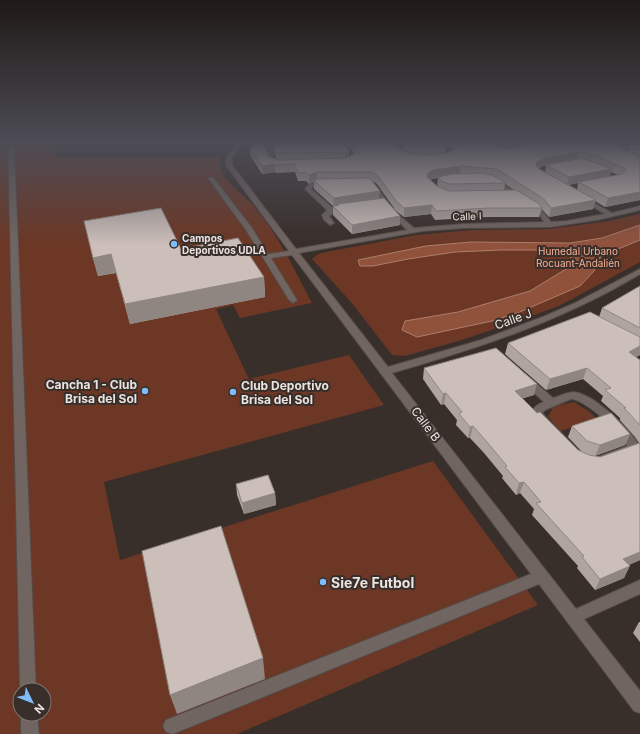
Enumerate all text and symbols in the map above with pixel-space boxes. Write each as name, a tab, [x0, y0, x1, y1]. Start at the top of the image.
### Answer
street label: Calle I	[452, 209, 482, 223]
place label: Campos Deportivos UDLA	[182, 232, 266, 256]
marker: Campos Deportivos UDLA	[169, 239, 179, 249]
park label: Humedal Urbano Rocuant-Andalién	[536, 245, 620, 269]
street label: Calle J	[492, 305, 534, 333]
place label: Cancha 1 - Club Brisa del Sol	[46, 377, 137, 406]
place label: Club Deportivo Brisa del Sol	[241, 378, 329, 407]
marker: Cancha 1 - Club Brisa del Sol	[140, 386, 150, 396]
marker: Club Deportivo Brisa del Sol	[228, 387, 238, 397]
street label: Calle B	[408, 404, 444, 444]
place label: Sie7e Futbol	[331, 574, 414, 591]
marker: Sie7e Futbol	[318, 577, 328, 587]
north arrow	[12, 682, 52, 722]
text: N	[31, 701, 47, 717]

